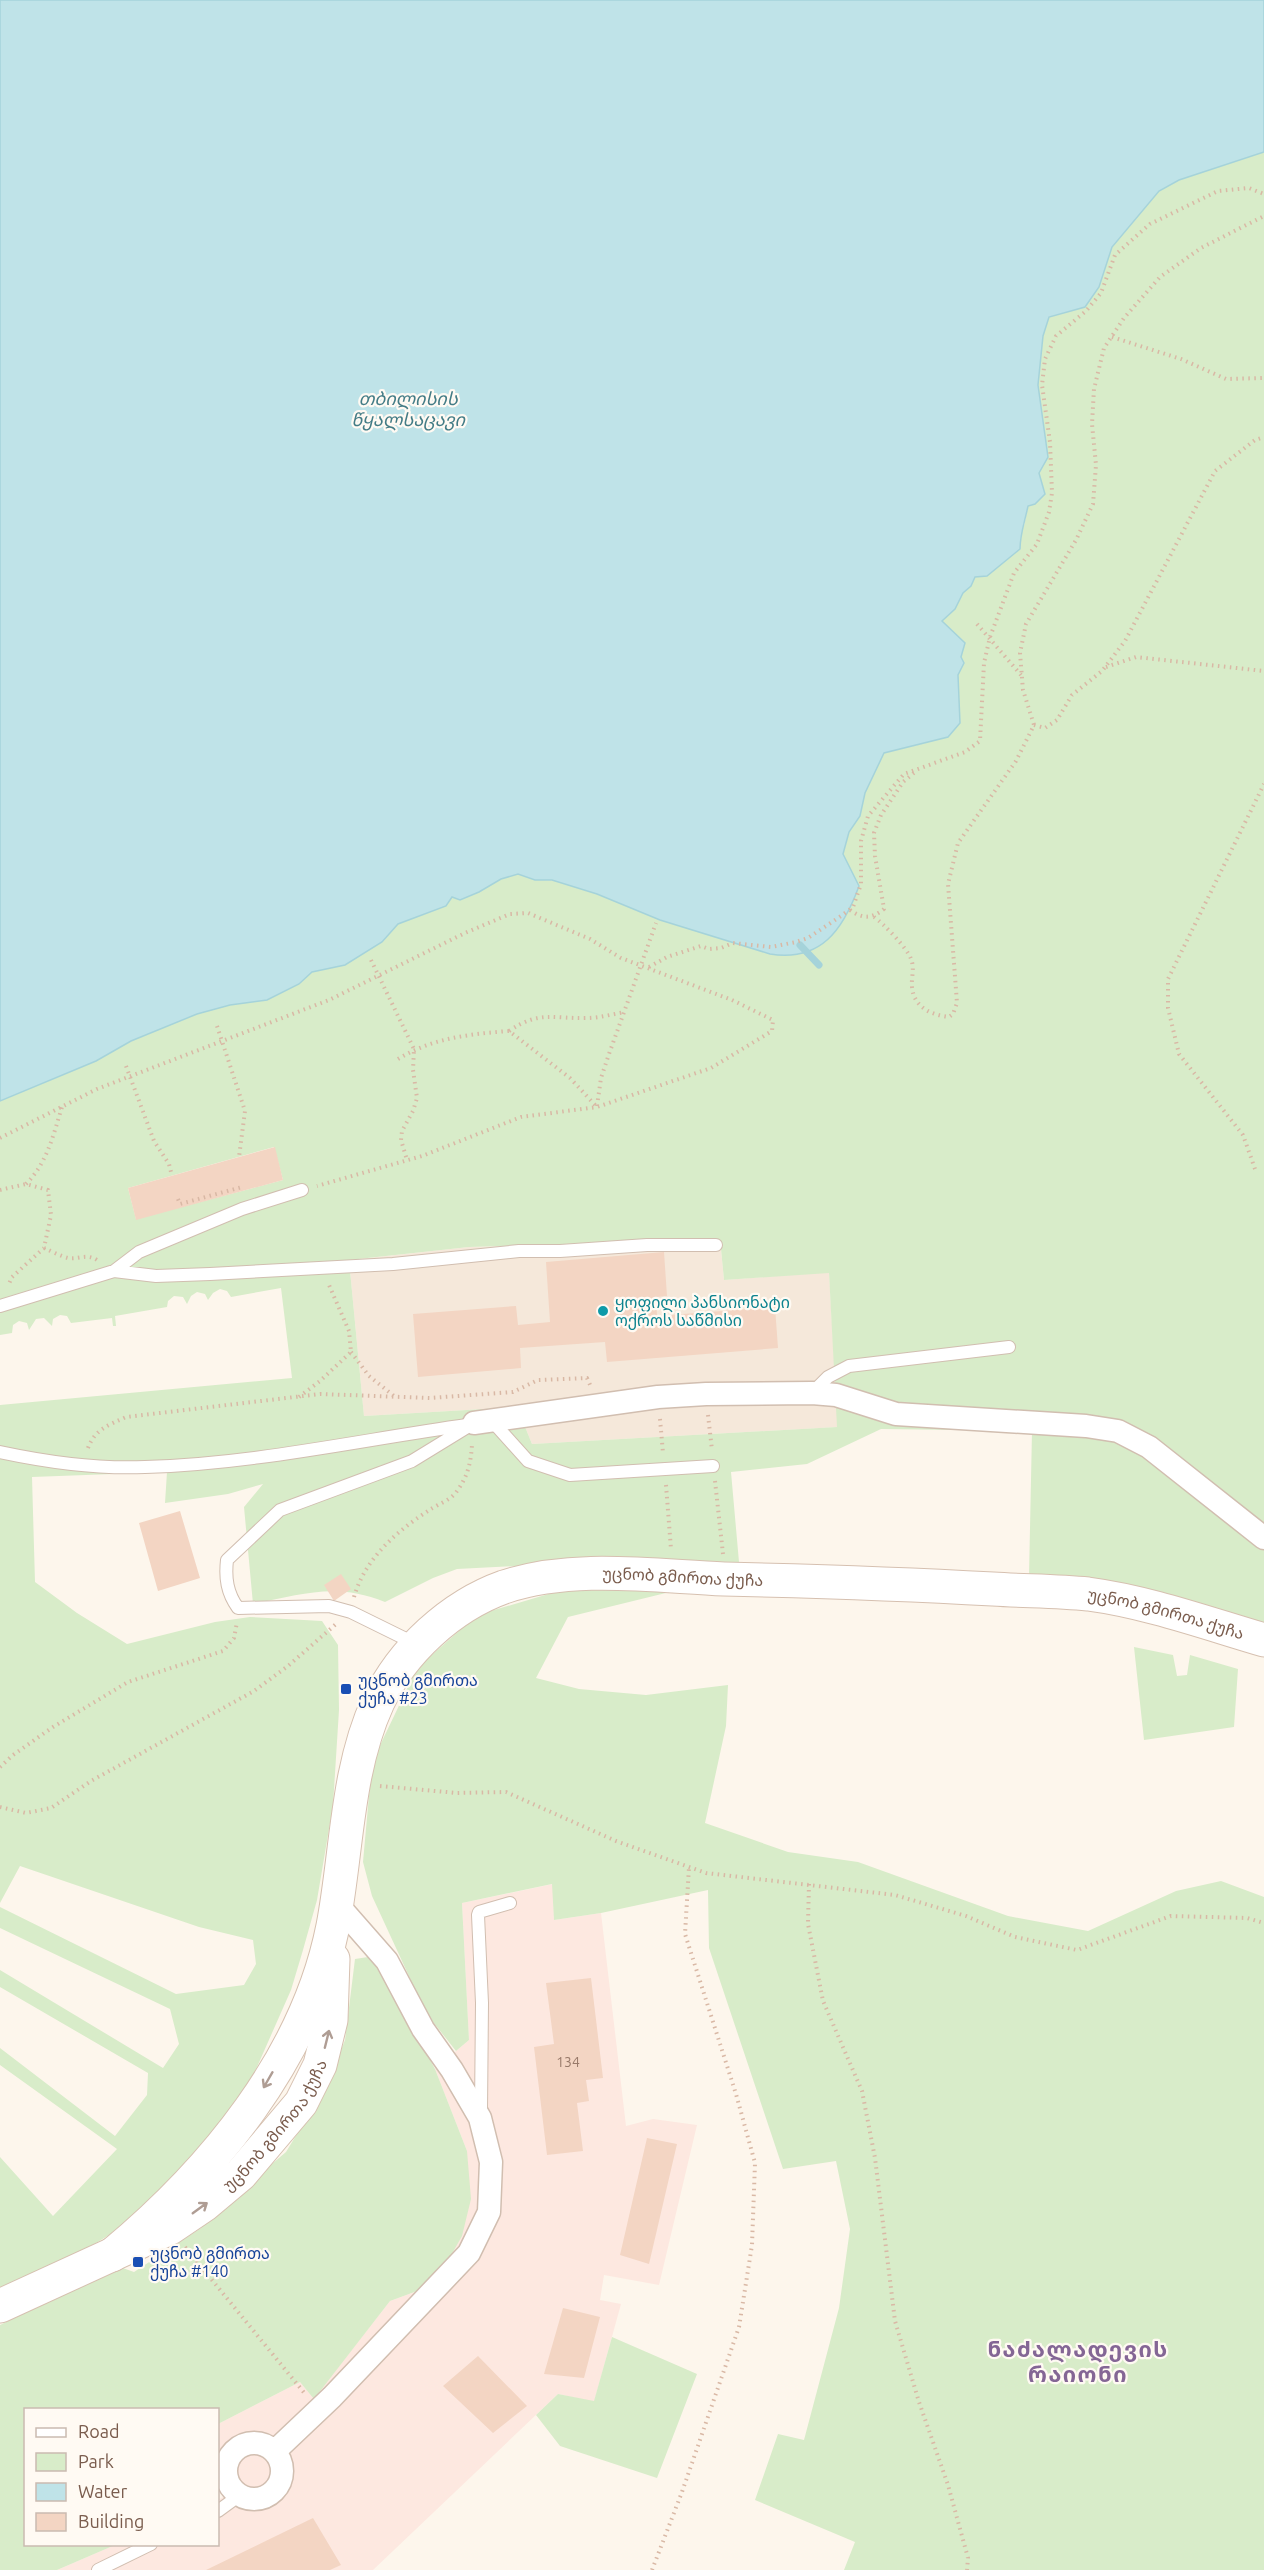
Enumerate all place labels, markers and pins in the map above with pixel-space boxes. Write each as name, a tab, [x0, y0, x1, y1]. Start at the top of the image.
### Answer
place label: ყოფილი პანსიონატი ოქროს საწმისი	[615, 1293, 790, 1330]
marker: ყოფილი პანსიონატი ოქროს საწმისი	[596, 1304, 610, 1318]
place label: უცნობ გმირთა ქუჩა #23	[358, 1671, 478, 1708]
marker: უცნობ გმირთა ქუჩა #23	[339, 1682, 353, 1696]
place label: უცნობ გმირთა ქუჩა #140	[150, 2244, 270, 2281]
marker: უცნობ გმირთა ქუჩა #140	[131, 2255, 145, 2269]

